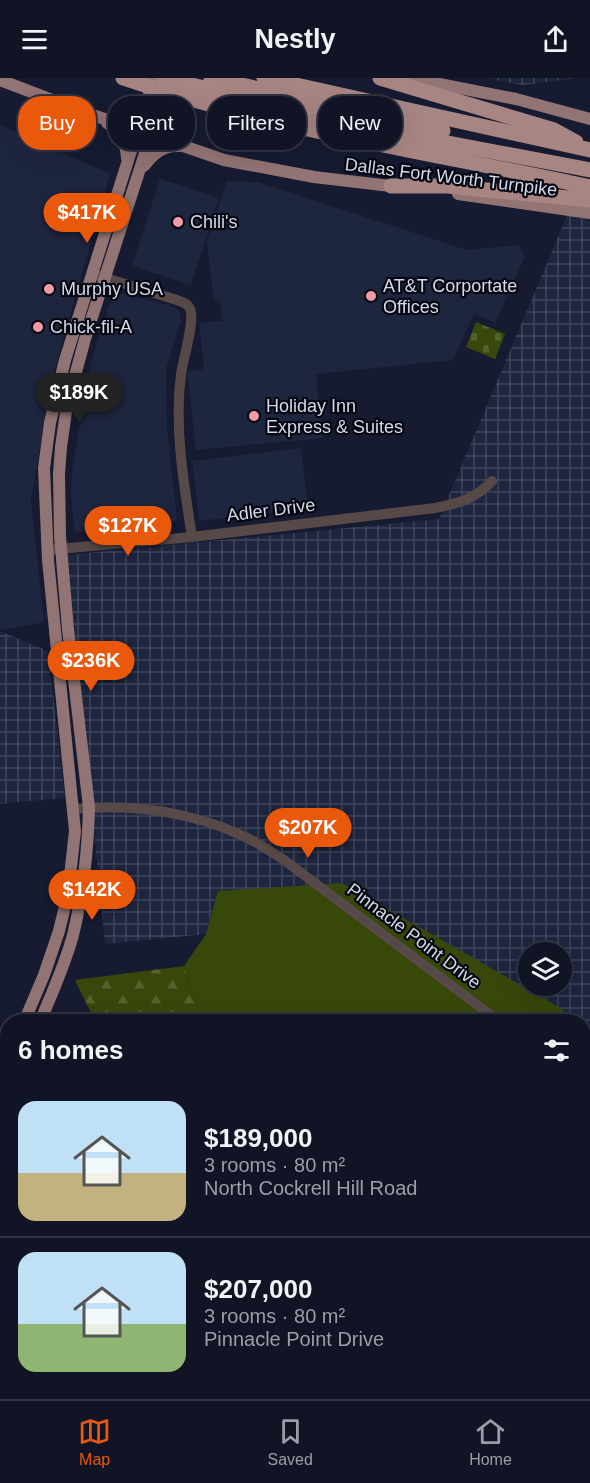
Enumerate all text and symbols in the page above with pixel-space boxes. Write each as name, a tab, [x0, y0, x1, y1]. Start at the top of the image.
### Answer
icon: menu	[18, 23, 51, 56]
icon: share	[539, 23, 572, 56]
text: Nestly	[254, 24, 336, 54]
chip: Buy	[18, 96, 96, 150]
chip: Rent	[108, 96, 195, 150]
chip: Filters	[207, 96, 306, 150]
chip: New	[318, 96, 402, 150]
street label: Dallas Fort Worth Turnpike	[344, 154, 558, 200]
pin: $417K	[45, 193, 129, 244]
text: $417K	[58, 201, 116, 223]
place label: Chili's	[190, 212, 237, 232]
marker: Chili's	[171, 215, 185, 229]
place label: AT&T Corportate Offices	[383, 276, 517, 317]
place label: Murphy USA	[61, 279, 163, 299]
marker: Murphy USA	[42, 282, 56, 296]
marker: AT&T Corportate Offices	[364, 289, 378, 303]
place label: Chick-fil-A	[50, 317, 132, 337]
marker: Chick-fil-A	[31, 320, 45, 334]
pin: $189K	[37, 373, 121, 424]
text: $189K	[50, 381, 108, 403]
place label: Holiday Inn Express & Suites	[266, 396, 403, 437]
marker: Holiday Inn Express & Suites	[247, 409, 261, 423]
street label: Adler Drive	[226, 495, 316, 525]
pin: $127K	[86, 506, 170, 557]
text: $127K	[99, 514, 157, 536]
pin: $236K	[49, 641, 133, 692]
text: $236K	[62, 649, 120, 671]
pin: $207K	[266, 808, 350, 859]
text: $207K	[279, 816, 337, 838]
pin: $142K	[50, 870, 134, 921]
text: $142K	[63, 878, 121, 900]
street label: Pinnacle Point Drive	[343, 879, 485, 993]
map controls	[518, 942, 572, 996]
button: layers	[518, 942, 572, 996]
icon: filters	[540, 1034, 573, 1067]
text: 6 homes	[18, 1035, 124, 1065]
text: $189,000	[204, 1123, 312, 1153]
icon: home	[66, 1125, 138, 1197]
text: 3 rooms · 80 m²	[204, 1154, 345, 1176]
text: North Cockrell Hill Road	[204, 1177, 417, 1199]
text: $207,000	[204, 1274, 312, 1304]
icon: home	[66, 1276, 138, 1348]
text: 3 rooms · 80 m²	[204, 1305, 345, 1327]
text: Pinnacle Point Drive	[204, 1328, 384, 1350]
tab: Map	[78, 1415, 111, 1469]
tab: Saved	[267, 1415, 313, 1469]
tab: Home	[469, 1415, 512, 1469]

